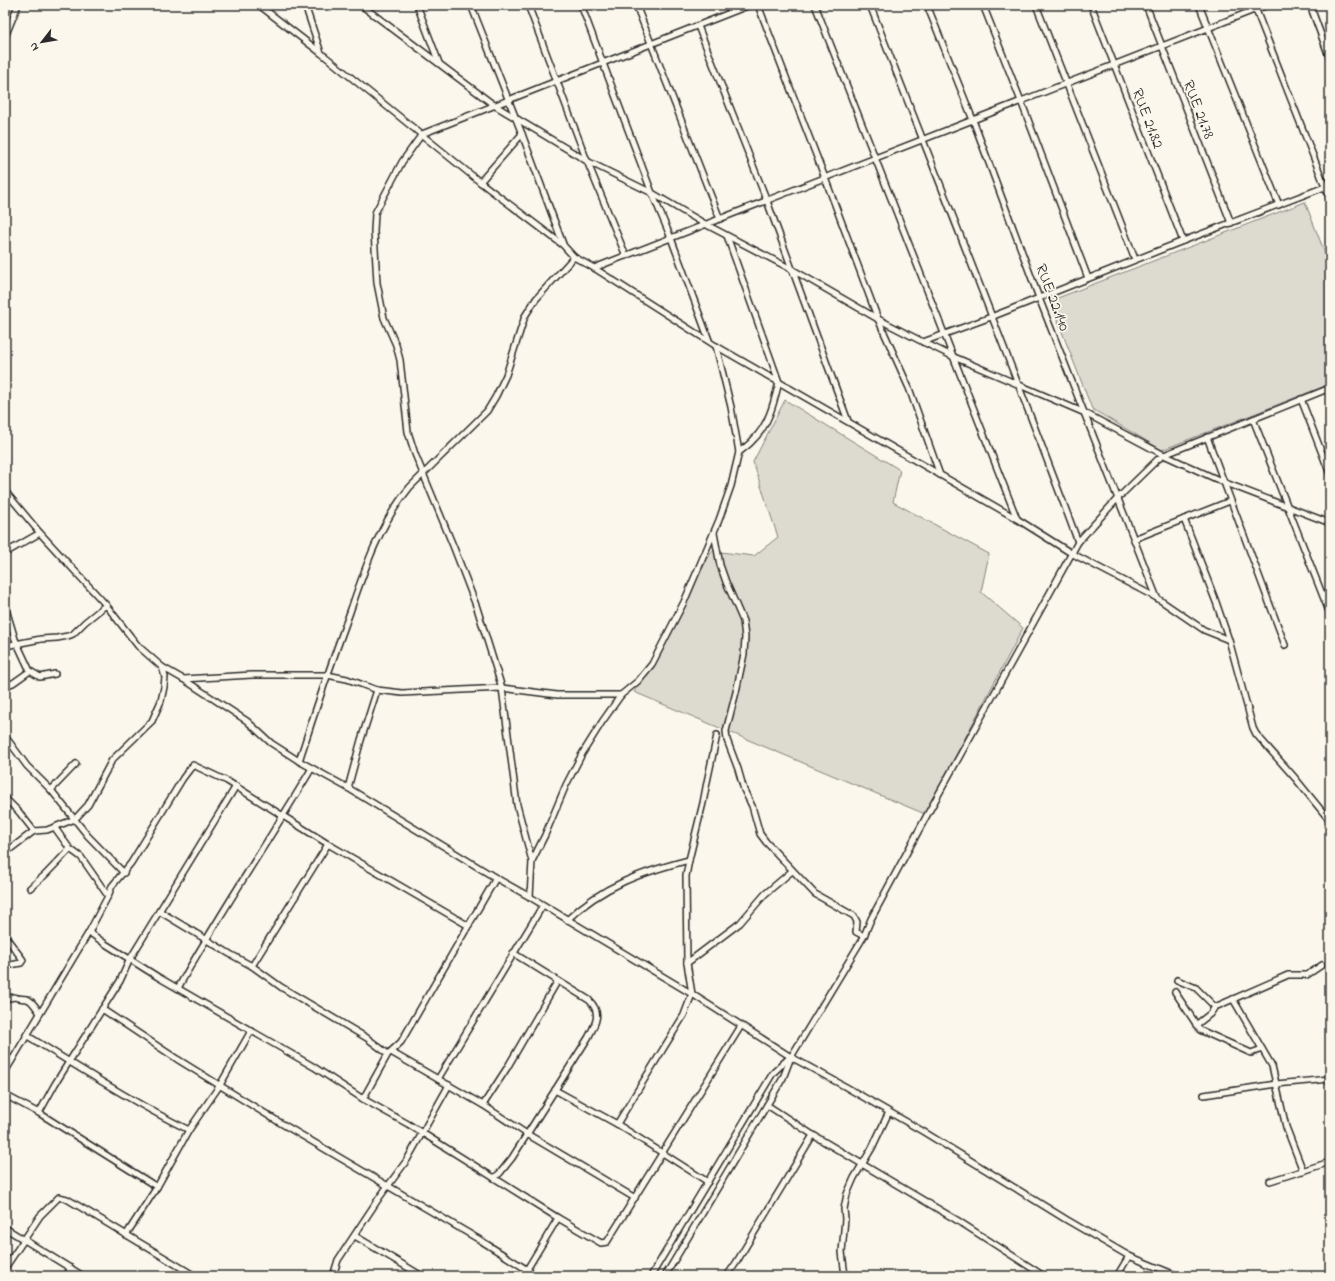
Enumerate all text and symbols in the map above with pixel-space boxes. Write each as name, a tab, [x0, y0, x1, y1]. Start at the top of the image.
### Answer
north arrow	[22, 22, 62, 62]
text: N	[26, 39, 43, 54]
street label: RUE 21.78	[1176, 77, 1220, 143]
street label: RUE 21.82	[1125, 85, 1170, 152]
street label: RUE 22.140	[1028, 261, 1076, 335]

